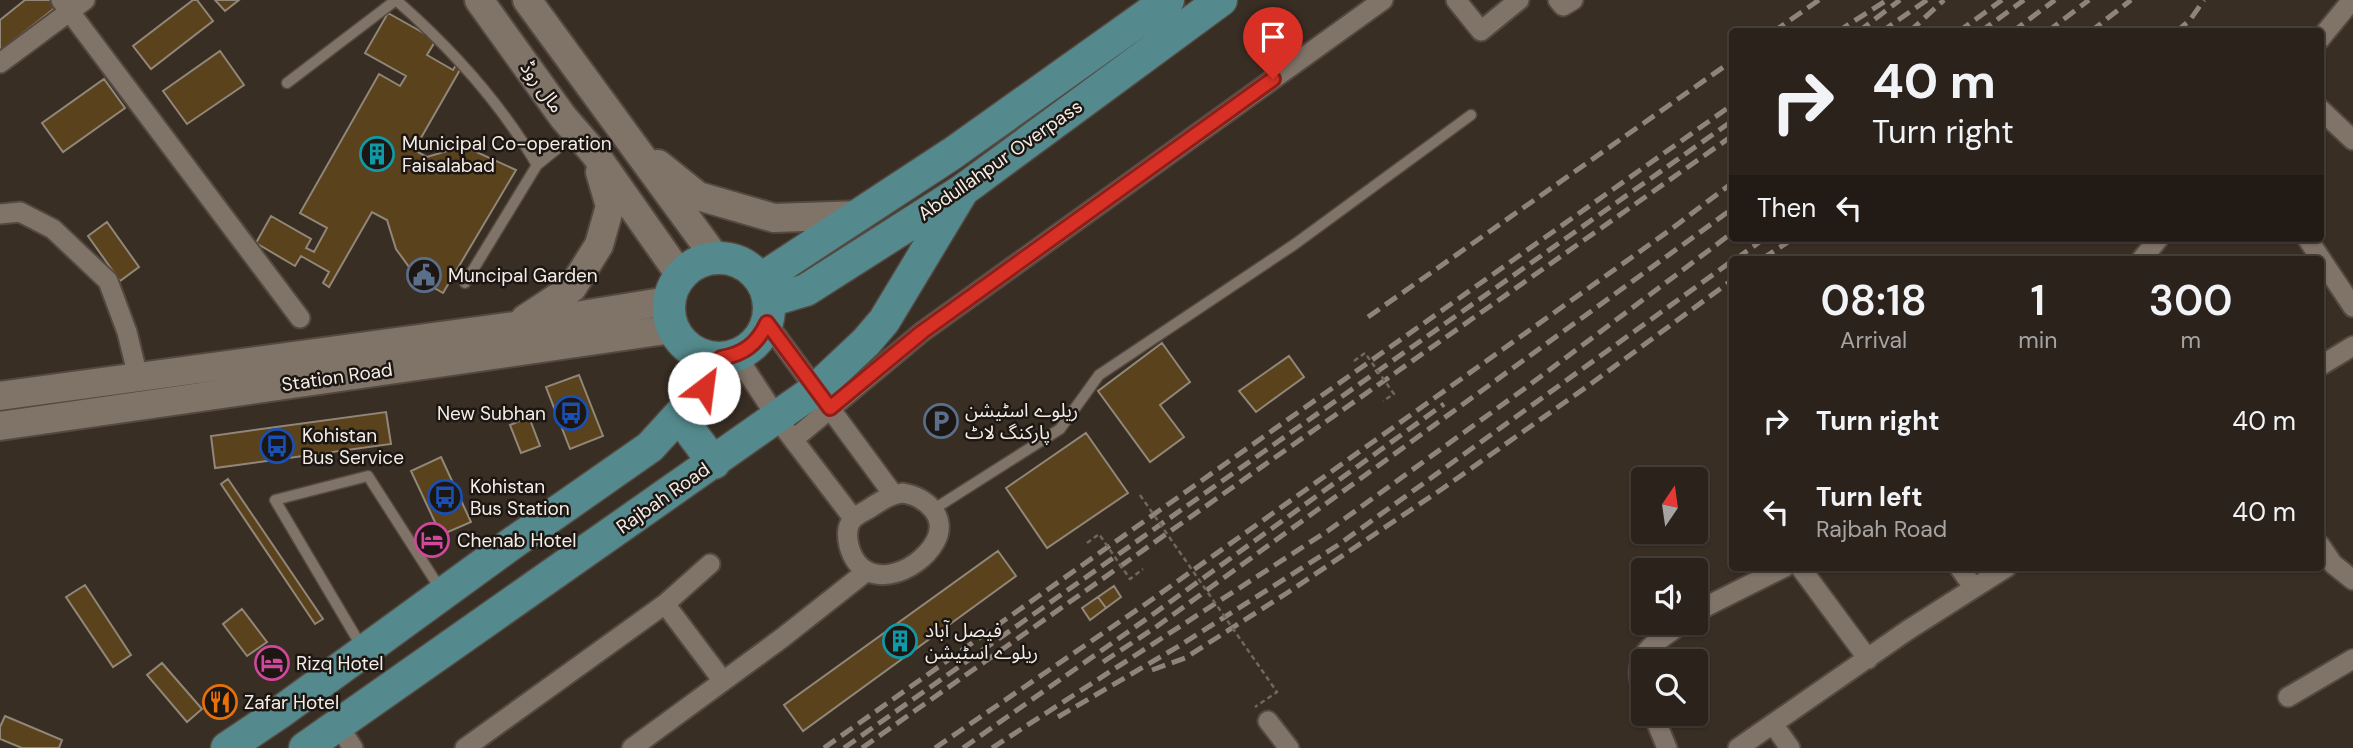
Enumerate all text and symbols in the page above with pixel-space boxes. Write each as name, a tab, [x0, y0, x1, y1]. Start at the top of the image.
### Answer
pin	[1243, 7, 1303, 79]
icon: arrive	[1254, 18, 1292, 56]
text: 40 m	[1872, 49, 1996, 113]
street label: مال روڈ	[515, 56, 569, 118]
icon: right	[1757, 56, 1848, 147]
street label: Abdullahpur Overpass	[913, 94, 1087, 226]
text: Turn right	[1872, 111, 2014, 153]
place label: Municipal Co-operation Faisalabad	[402, 131, 612, 178]
building icon: Municipal Co-operation Faisalabad	[358, 135, 396, 173]
icon: left	[1830, 189, 1868, 227]
text: Then	[1757, 191, 1816, 225]
public building icon: Muncipal Garden	[405, 256, 443, 294]
place label: Muncipal Garden	[448, 263, 598, 288]
text: 08:18	[1820, 273, 1927, 328]
text: 1	[2031, 273, 2045, 328]
text: 300	[2149, 273, 2233, 328]
text: Arrival	[1840, 325, 1907, 355]
text: min	[2018, 325, 2057, 355]
text: m	[2180, 325, 2201, 355]
position arrow	[667, 351, 741, 425]
street label: Station Road	[280, 357, 394, 397]
bus stop icon: New Subhan	[552, 394, 590, 432]
place label: ریلوے اسٹیشن پارکنگ لاٹ	[965, 398, 1078, 445]
place label: New Subhan	[437, 401, 546, 426]
parking icon: ریلوے اسٹیشن پارکنگ لاٹ	[922, 402, 960, 440]
icon: right	[1757, 402, 1795, 440]
text: Turn right	[1816, 404, 1940, 438]
text: 40 m	[2232, 404, 2296, 438]
place label: Kohistan Bus Service	[302, 423, 404, 470]
bus stop icon: Kohistan Bus Service	[258, 427, 296, 465]
street label: Rajbah Road	[611, 457, 715, 539]
north arrow	[1631, 467, 1708, 544]
map controls	[1631, 467, 1708, 726]
place label: Kohistan Bus Station	[470, 474, 570, 521]
bus stop icon: Kohistan Bus Station	[426, 478, 464, 516]
text: Turn left	[1816, 480, 1923, 514]
icon: left	[1757, 493, 1795, 531]
text: 40 m	[2232, 495, 2296, 529]
text: Rajbah Road	[1816, 514, 1947, 544]
hotel icon: Chenab Hotel	[413, 521, 451, 559]
place label: Chenab Hotel	[457, 528, 577, 553]
button: sound	[1631, 558, 1708, 635]
place label: فیصل آباد ریلوے اسٹیشن	[925, 618, 1038, 665]
building icon: فیصل آباد ریلوے اسٹیشن	[881, 622, 919, 660]
hotel icon: Rizq Hotel	[253, 644, 291, 682]
button: search	[1631, 649, 1708, 726]
place label: Rizq Hotel	[296, 651, 384, 676]
restaurant icon: Zafar Hotel	[201, 683, 239, 721]
place label: Zafar Hotel	[244, 690, 339, 715]

